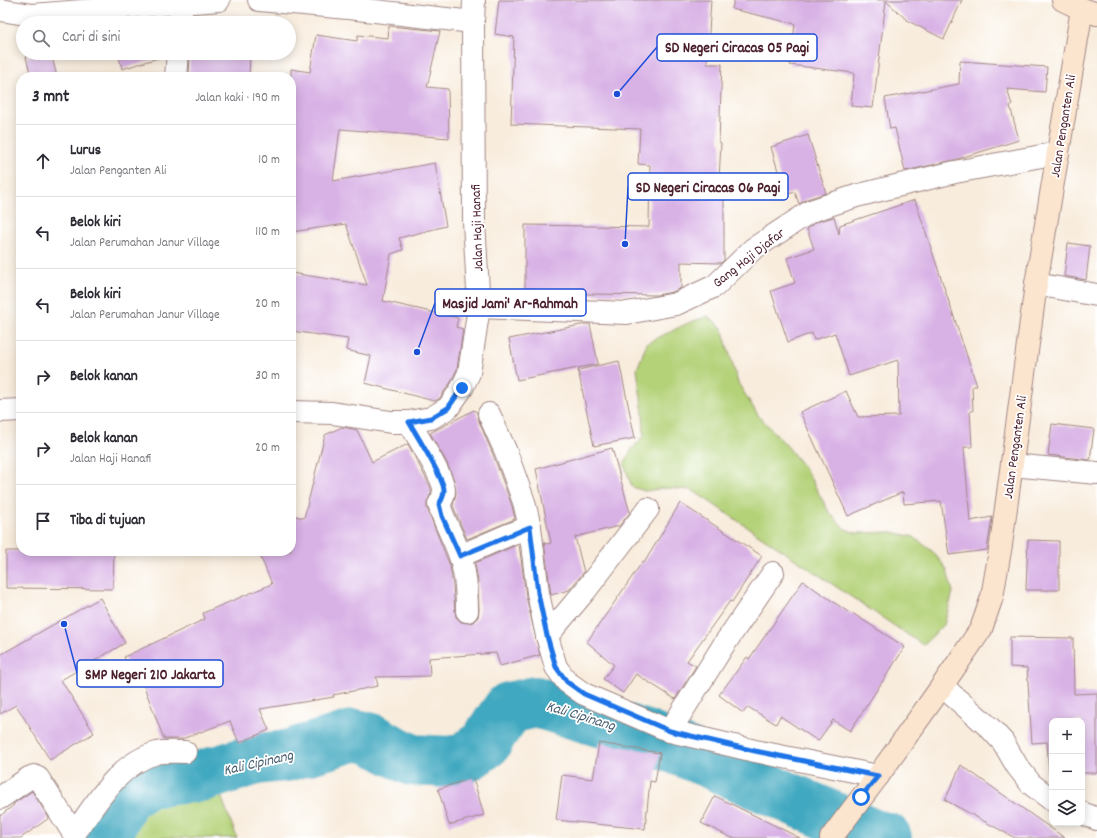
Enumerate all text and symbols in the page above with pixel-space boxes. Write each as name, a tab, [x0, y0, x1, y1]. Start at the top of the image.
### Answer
search box	[16, 16, 296, 60]
icon: search	[30, 27, 52, 49]
text: Cari di sini	[62, 27, 120, 49]
callout: SD Negeri Ciracas 05 Pagi	[657, 34, 817, 61]
text: SD Negeri Ciracas 05 Pagi	[665, 38, 809, 60]
street label: Jalan Penganten Ali	[1046, 73, 1082, 179]
text: 3 mnt	[32, 86, 69, 110]
text: Jalan kaki · 190 m	[195, 89, 280, 108]
text: Lurus	[70, 140, 101, 162]
icon: ahead	[32, 150, 54, 172]
text: 10 m	[258, 151, 280, 170]
text: Jalan Penganten Ali	[70, 162, 167, 181]
callout: SD Negeri Ciracas 06 Pagi	[628, 173, 788, 200]
text: SD Negeri Ciracas 06 Pagi	[636, 178, 780, 200]
street label: Jalan Haji Hanafi	[466, 183, 490, 272]
text: Belok kiri	[70, 212, 121, 234]
icon: left	[32, 222, 54, 244]
text: 110 m	[255, 223, 280, 242]
street label: Gang Haji Djafar	[709, 223, 790, 293]
text: Jalan Perumahan Janur Village	[70, 234, 220, 253]
text: Belok kiri	[70, 284, 121, 306]
callout: Masjid Jami' Ar-Rahmah	[435, 289, 586, 316]
icon: left	[32, 294, 54, 316]
text: Masjid Jami' Ar-Rahmah	[442, 294, 578, 316]
text: 20 m	[255, 295, 280, 314]
text: Jalan Perumahan Janur Village	[70, 306, 220, 325]
icon: right	[32, 366, 54, 388]
text: Belok kanan	[70, 366, 138, 388]
text: 30 m	[255, 367, 280, 386]
route end	[453, 379, 471, 397]
street label: Jalan Penganten Ali	[999, 394, 1033, 500]
text: Belok kanan	[70, 428, 138, 450]
icon: right	[32, 438, 54, 460]
text: 20 m	[255, 439, 280, 458]
text: Jalan Haji Hanafi	[70, 450, 151, 469]
icon: arrive	[32, 510, 54, 532]
text: Tiba di tujuan	[70, 510, 145, 532]
callout: SMP Negeri 210 Jakarta	[77, 660, 223, 687]
text: SMP Negeri 210 Jakarta	[85, 665, 216, 687]
water label: Kali Cipinang	[543, 696, 618, 738]
map controls	[1049, 718, 1085, 826]
button: +	[1049, 718, 1085, 754]
water label: Kali Cipinang	[221, 745, 296, 783]
button: −	[1049, 754, 1085, 790]
route start	[852, 788, 870, 806]
button: layers	[1049, 790, 1085, 826]

